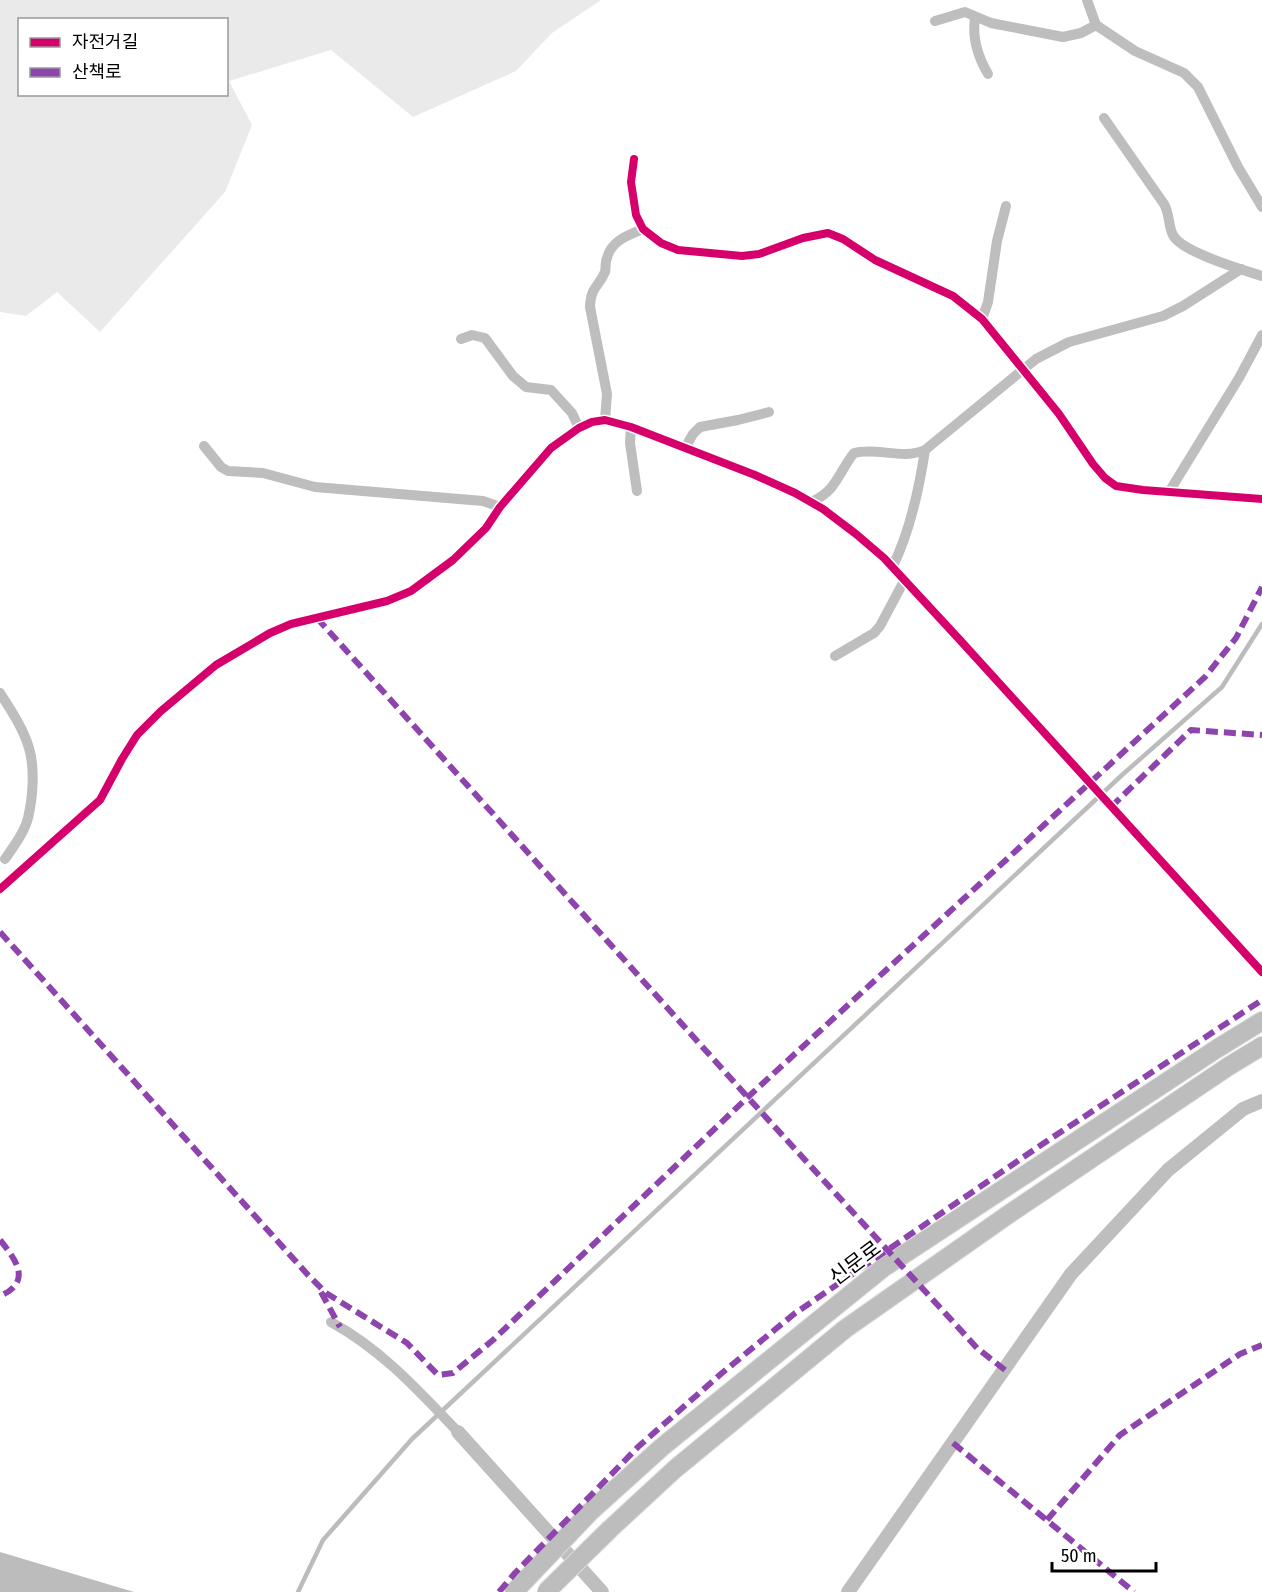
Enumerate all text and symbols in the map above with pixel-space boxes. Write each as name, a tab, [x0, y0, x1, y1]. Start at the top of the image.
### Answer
legend	[18, 18, 228, 96]
text: 자전거길	[72, 31, 138, 53]
text: 산책로	[72, 61, 122, 83]
street label: 신문로	[824, 1235, 886, 1291]
scale bar	[1052, 1535, 1156, 1573]
text: 50 m	[1061, 1545, 1097, 1567]

